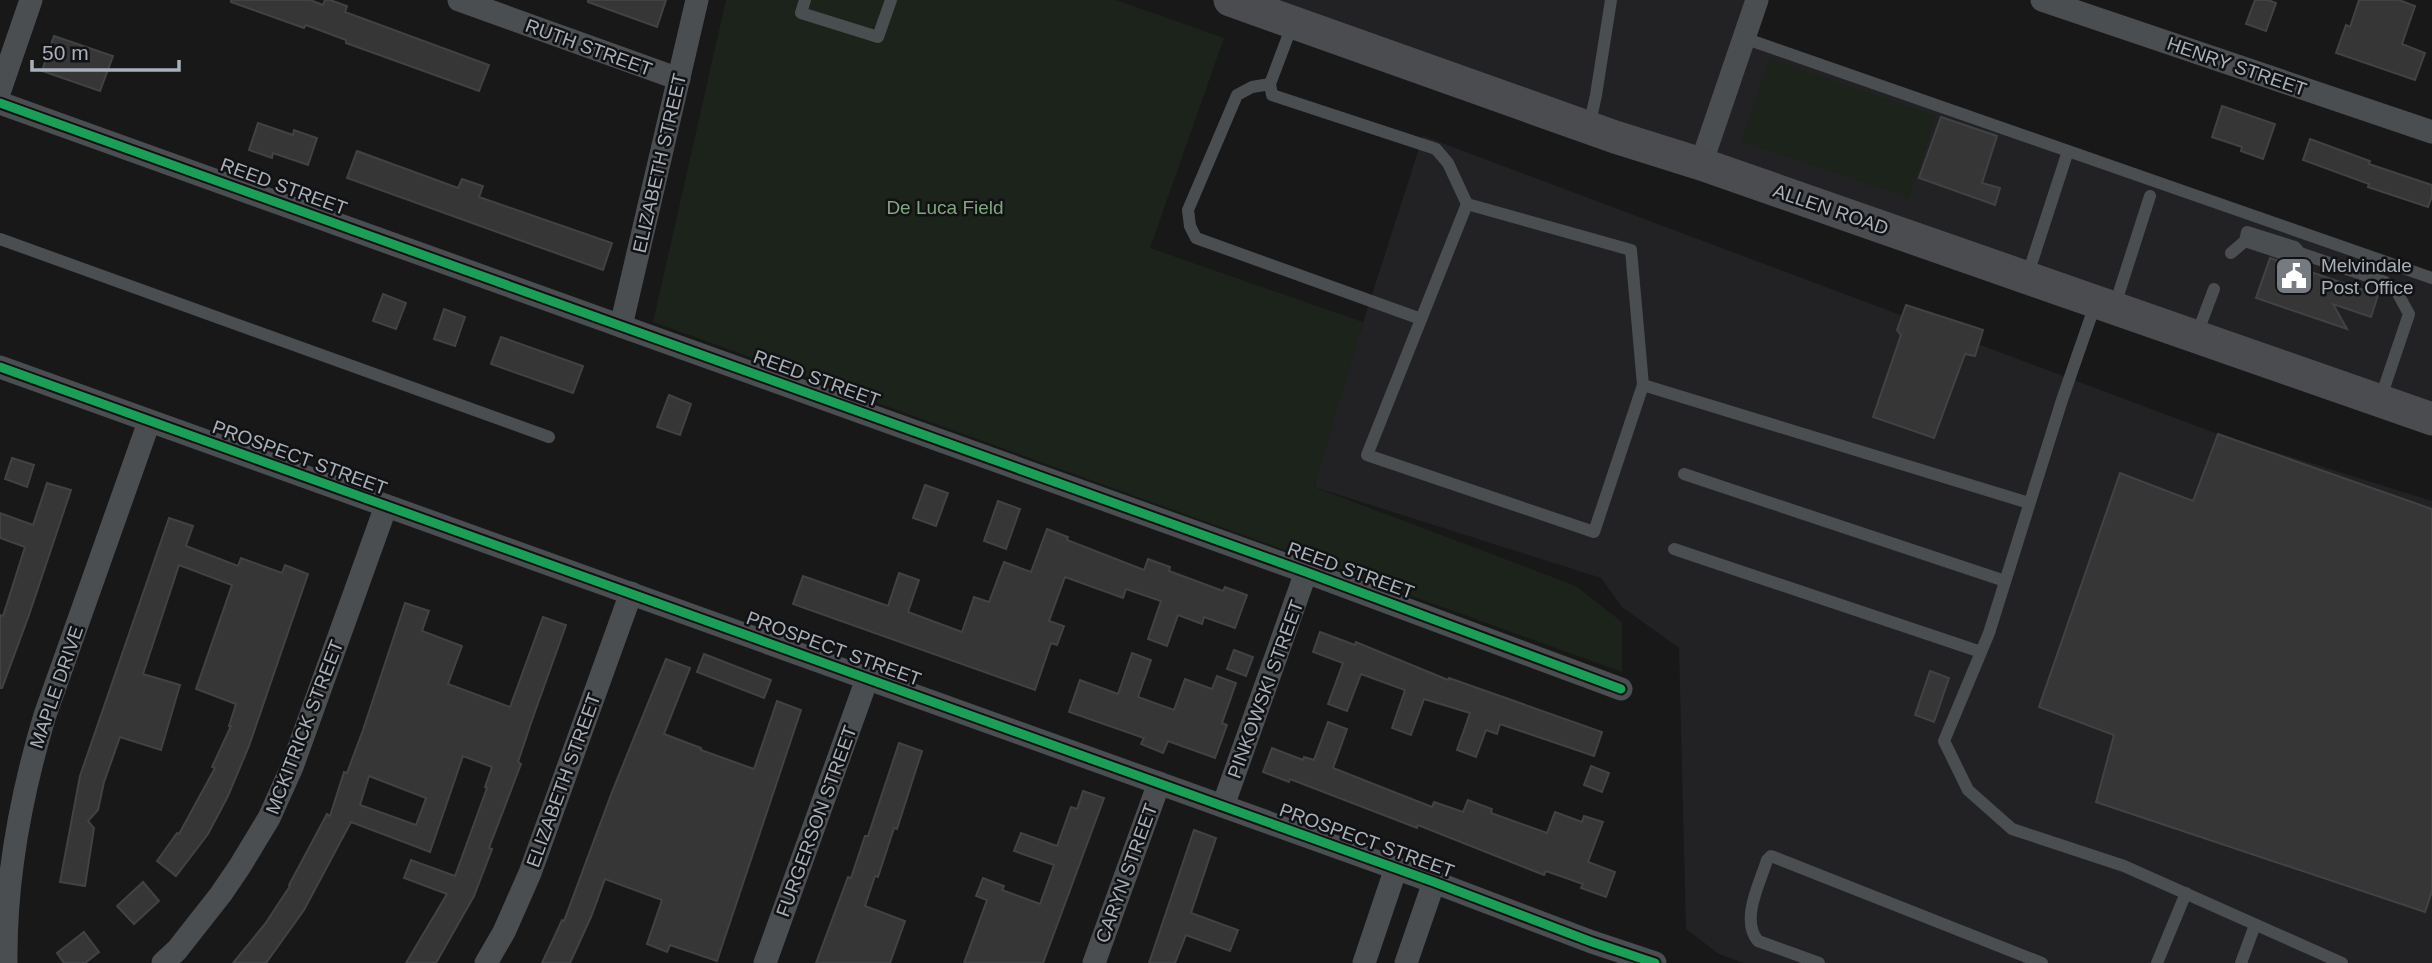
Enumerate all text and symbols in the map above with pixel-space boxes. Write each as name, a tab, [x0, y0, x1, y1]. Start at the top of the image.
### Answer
street label: RUTH STREET	[523, 15, 655, 80]
scale bar	[32, 28, 178, 72]
street label: HENRY STREET	[2164, 33, 2310, 100]
text: 50 m	[42, 41, 89, 64]
street label: ELIZABETH STREET	[629, 71, 690, 255]
street label: REED STREET	[218, 154, 350, 219]
street label: ALLEN ROAD	[1771, 180, 1891, 239]
park label: De Luca Field	[886, 197, 1004, 218]
public building icon: Melvindale Post Office	[2273, 255, 2315, 297]
place label: Melvindale Post Office	[2321, 255, 2414, 298]
street label: REED STREET	[751, 346, 883, 411]
street label: PROSPECT STREET	[210, 416, 390, 499]
street label: REED STREET	[1285, 538, 1417, 603]
street label: PINKOWSKI STREET	[1223, 597, 1308, 781]
street label: PROSPECT STREET	[744, 607, 924, 690]
street label: MAPLE DRIVE	[26, 623, 87, 751]
street label: MCKITRICK STREET	[262, 637, 348, 817]
street label: ELIZABETH STREET	[522, 690, 605, 870]
street label: FURGERSON STREET	[772, 722, 861, 919]
street label: PROSPECT STREET	[1277, 799, 1457, 882]
street label: CARYN STREET	[1092, 800, 1162, 946]

